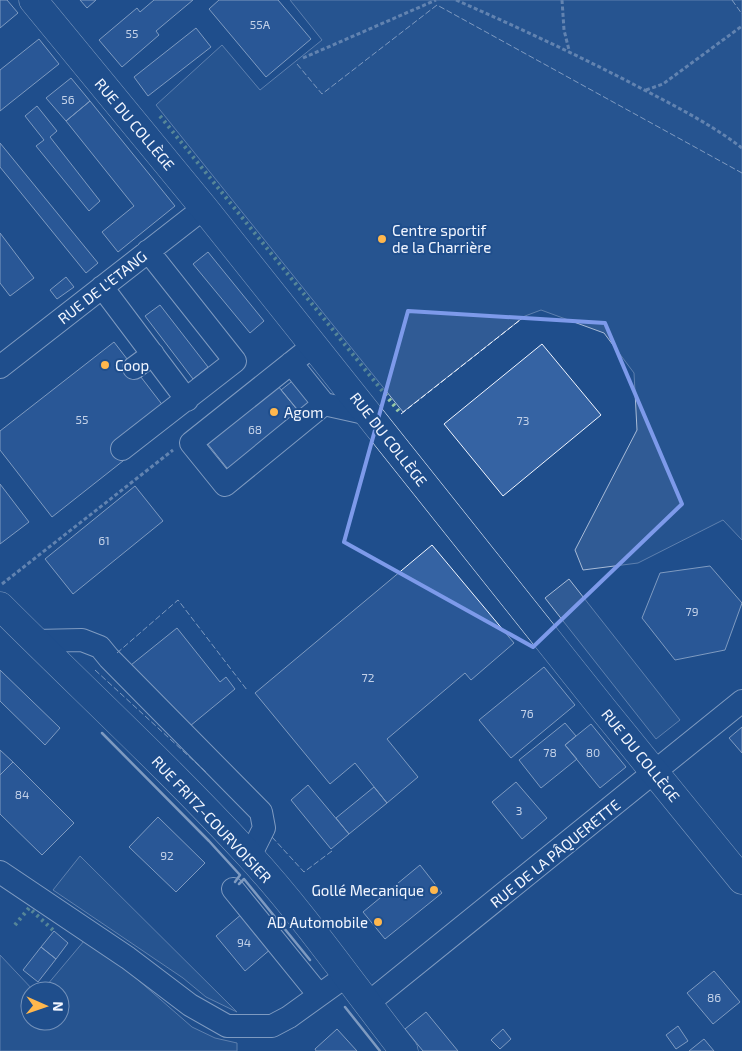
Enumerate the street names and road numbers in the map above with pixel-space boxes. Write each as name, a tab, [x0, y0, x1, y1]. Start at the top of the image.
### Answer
street label: RUE DU COLLÈGE	[91, 74, 179, 174]
street label: RUE DE L'ETANG	[54, 247, 150, 327]
street label: RUE DU COLLÈGE	[347, 388, 431, 490]
street label: RUE DU COLLÈGE	[598, 705, 684, 805]
street label: RUE FRITZ-COURVOISIER	[149, 752, 275, 886]
street label: RUE DE LA PÂQUERETTE	[486, 795, 624, 912]

